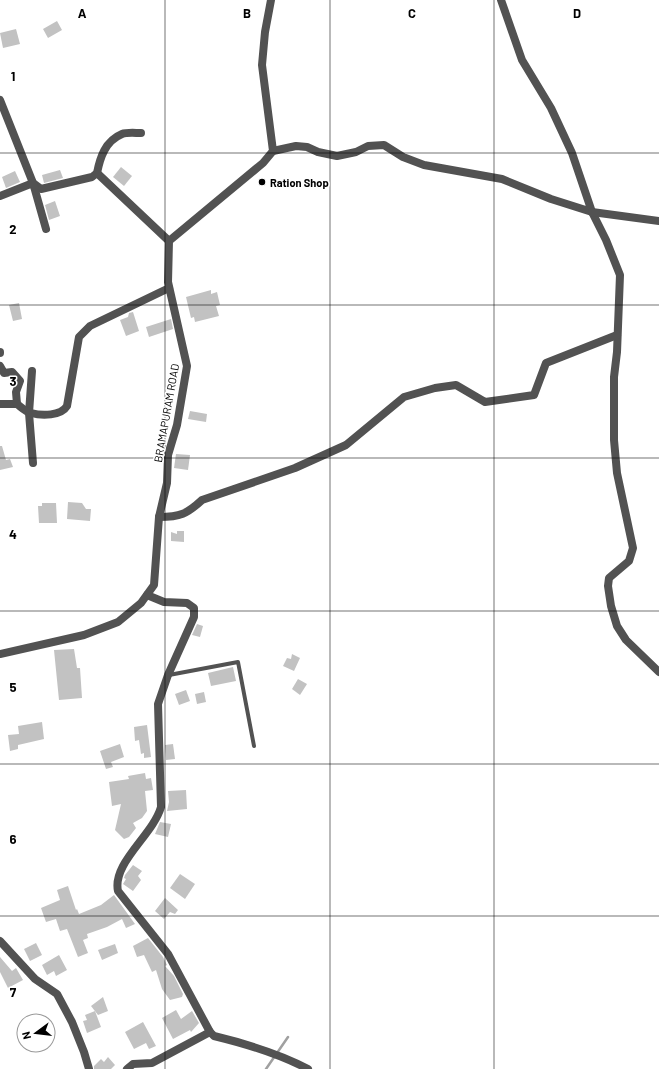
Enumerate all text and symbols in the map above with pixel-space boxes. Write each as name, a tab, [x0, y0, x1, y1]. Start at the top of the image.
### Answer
text: A	[78, 5, 87, 21]
text: B	[243, 5, 251, 21]
text: C	[408, 5, 416, 21]
text: D	[573, 5, 581, 21]
text: 1	[11, 68, 15, 84]
place label: Ration Shop	[270, 176, 329, 189]
marker: Ration Shop	[257, 177, 267, 187]
text: 2	[9, 221, 17, 237]
street label: BRAMAPURAM ROAD	[151, 363, 181, 463]
text: 3	[9, 373, 17, 389]
text: 4	[9, 526, 17, 542]
text: 5	[9, 679, 17, 695]
text: 6	[10, 831, 17, 847]
text: 7	[10, 984, 17, 1000]
north arrow	[16, 1013, 56, 1053]
text: N	[19, 1030, 33, 1041]

